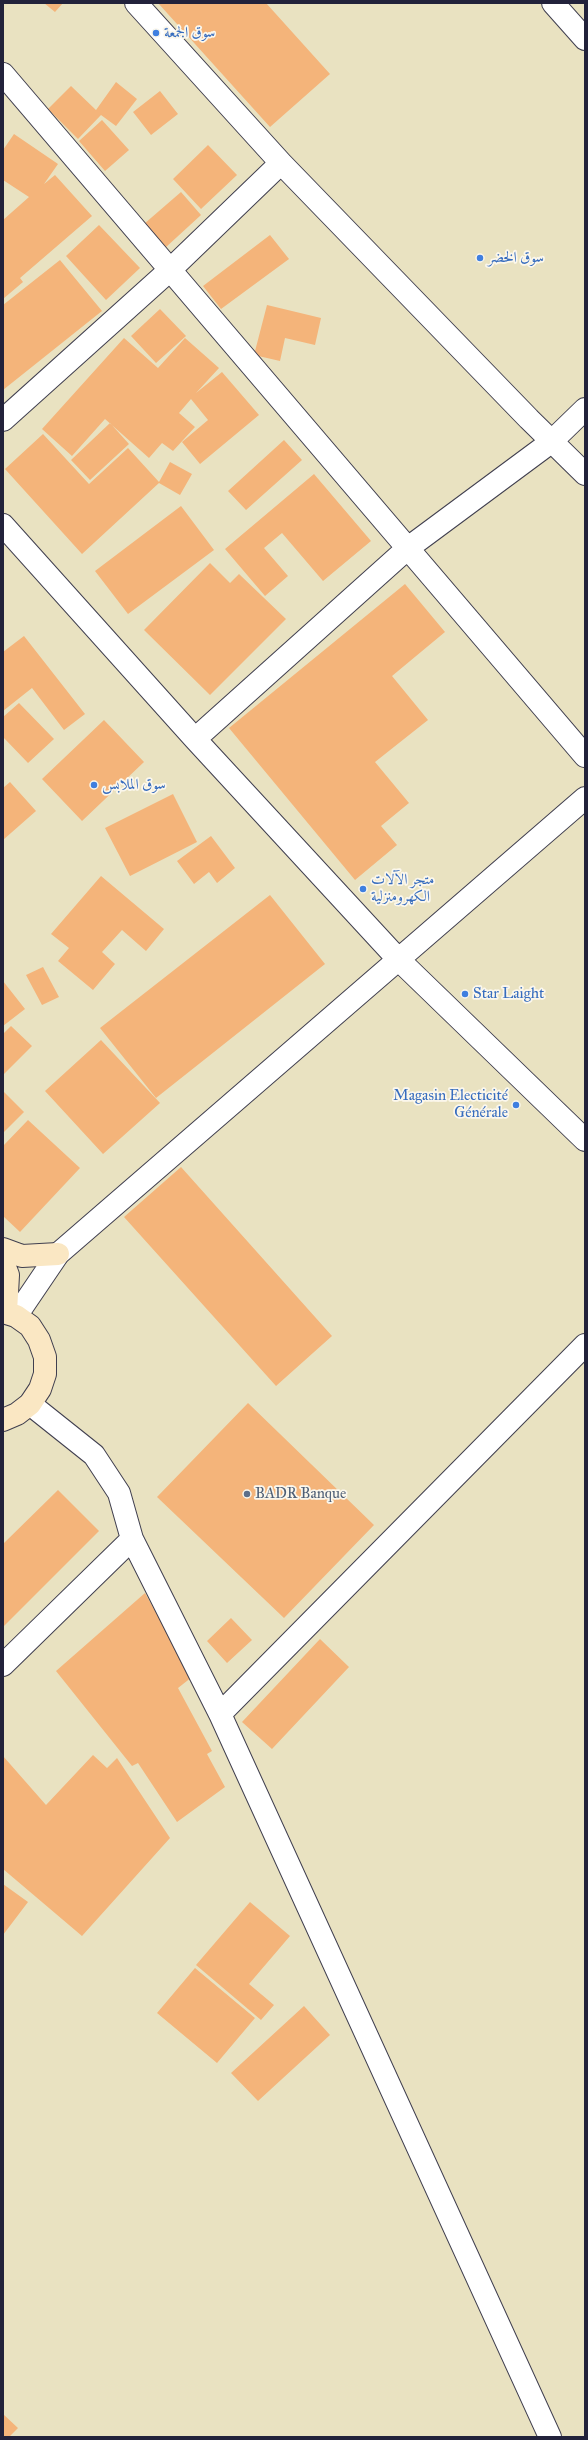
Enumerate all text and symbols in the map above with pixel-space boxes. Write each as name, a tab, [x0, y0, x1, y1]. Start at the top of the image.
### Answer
place label: سوق الجمعة	[164, 24, 215, 42]
marker: سوق الجمعة	[151, 28, 161, 38]
place label: سوق الخضر	[488, 249, 544, 267]
marker: سوق الخضر	[475, 253, 485, 263]
place label: سوق الملابس	[102, 776, 166, 794]
marker: سوق الملابس	[89, 780, 99, 790]
place label: متجر الآلات الكهرومنزلية	[371, 871, 434, 906]
marker: متجر الآلات الكهرومنزلية	[358, 884, 368, 894]
place label: Star Laight	[473, 985, 544, 1003]
marker: Star Laight	[460, 989, 470, 999]
place label: Magasin Electicité Générale	[393, 1087, 508, 1122]
marker: Magasin Electicité Générale	[511, 1100, 521, 1110]
place label: BADR Banque	[255, 1485, 346, 1503]
marker: BADR Banque	[242, 1489, 252, 1499]

